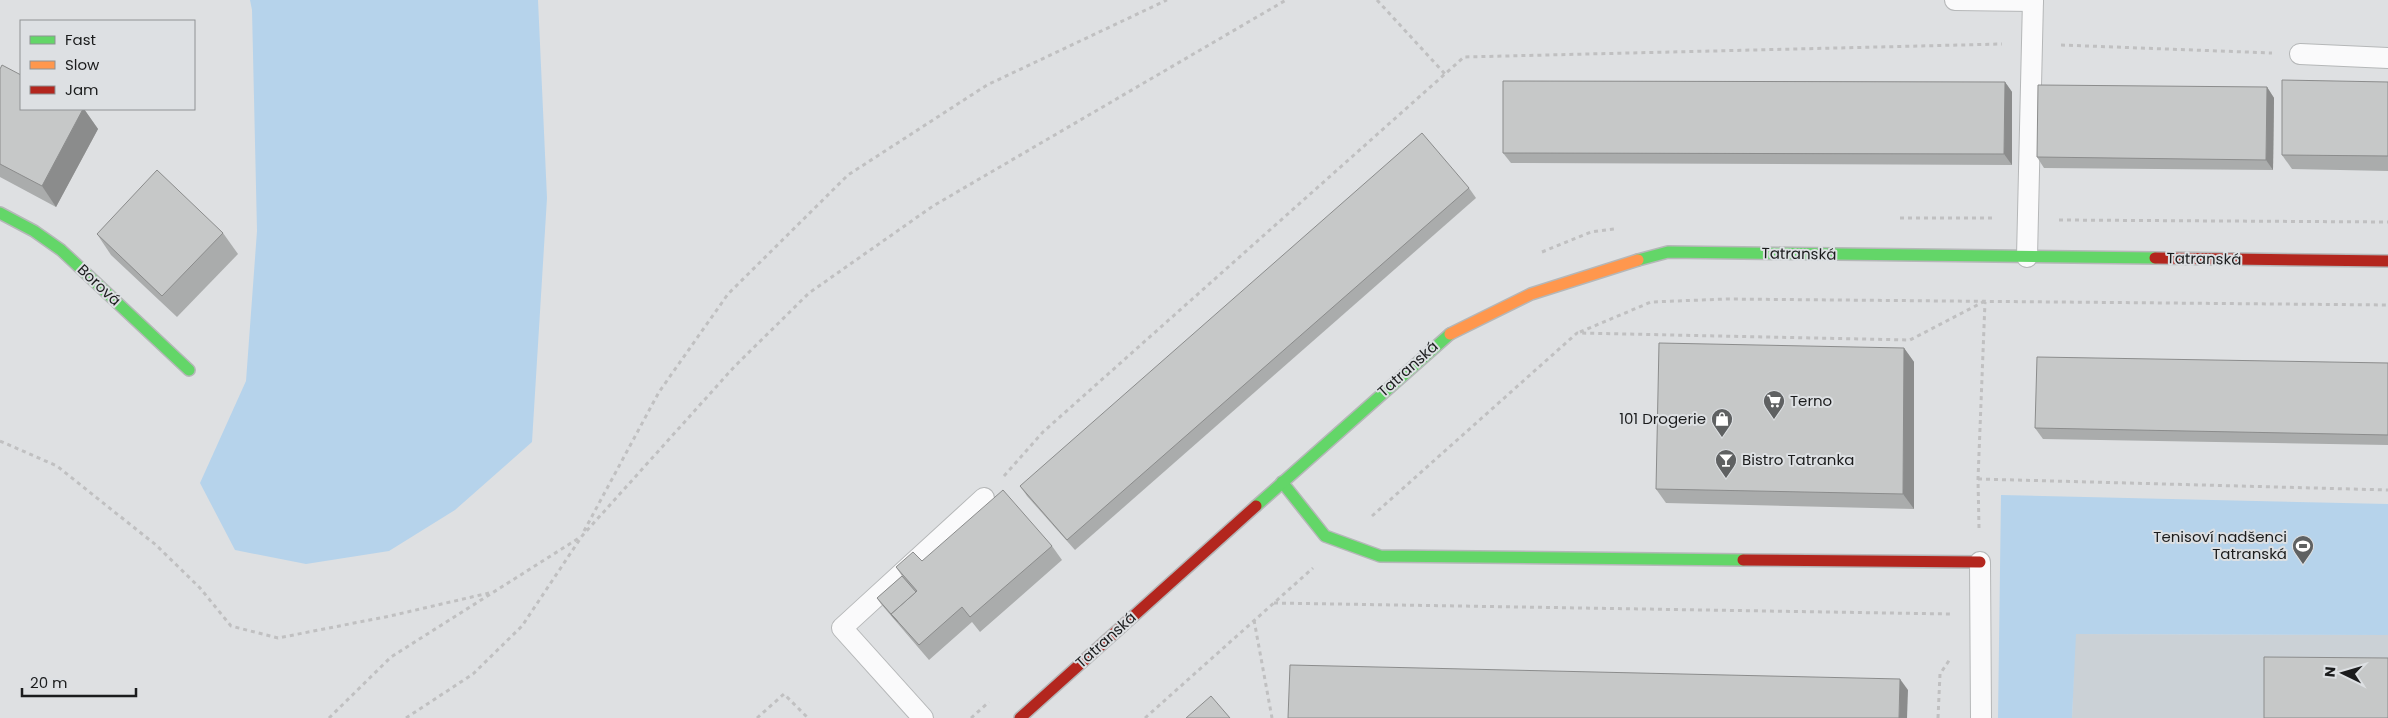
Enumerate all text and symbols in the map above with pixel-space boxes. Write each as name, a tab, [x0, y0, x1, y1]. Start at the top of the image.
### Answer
legend	[20, 20, 195, 110]
text: Fast	[65, 29, 96, 50]
text: Slow	[65, 54, 100, 75]
text: Jam	[65, 79, 99, 100]
street label: Tatranská	[1761, 242, 1837, 265]
street label: Tatranská	[2166, 247, 2242, 270]
street label: Borová	[73, 259, 126, 310]
street label: Tatranská	[1373, 336, 1442, 401]
supermarket icon: Terno	[1762, 389, 1786, 420]
place label: Terno	[1790, 390, 1832, 411]
shop icon: 101 Drogerie	[1710, 407, 1734, 438]
place label: 101 Drogerie	[1619, 408, 1706, 429]
bar icon: Bistro Tatranka	[1714, 448, 1738, 479]
place label: Bistro Tatranka	[1742, 449, 1854, 470]
place label: Tenisoví nadšenci Tatranská	[2153, 526, 2287, 564]
sports icon: Tenisoví nadšenci Tatranská	[2291, 534, 2315, 565]
street label: Tatranská	[1071, 607, 1140, 672]
north arrow	[2318, 648, 2368, 698]
scale bar	[22, 666, 136, 698]
text: N	[2320, 666, 2340, 678]
text: 20 m	[30, 672, 68, 693]

